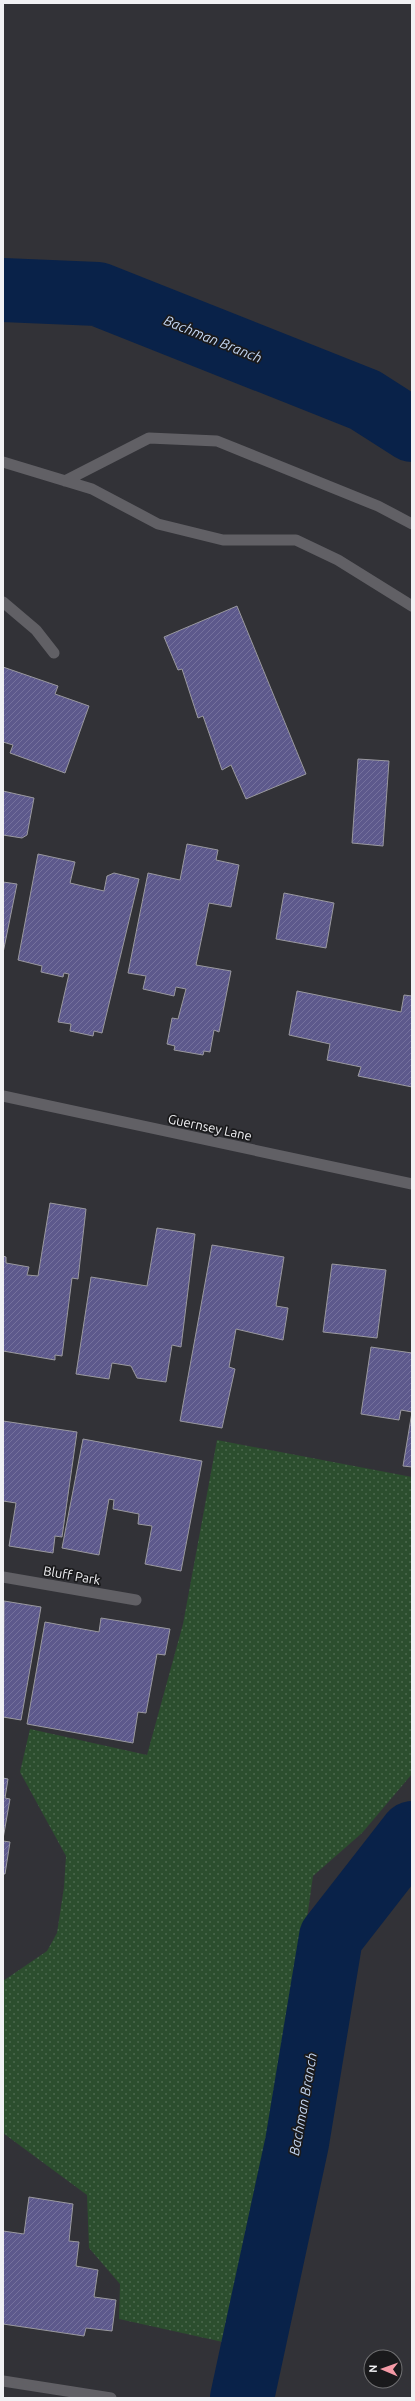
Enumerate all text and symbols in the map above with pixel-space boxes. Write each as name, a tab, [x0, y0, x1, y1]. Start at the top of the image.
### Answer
water label: Bachman Branch	[162, 312, 264, 366]
street label: Guernsey Lane	[167, 1111, 253, 1143]
street label: Bluff Park	[42, 1563, 102, 1587]
water label: Bachman Branch	[286, 2051, 320, 2157]
north arrow	[363, 2349, 403, 2389]
text: N	[367, 2364, 379, 2373]

